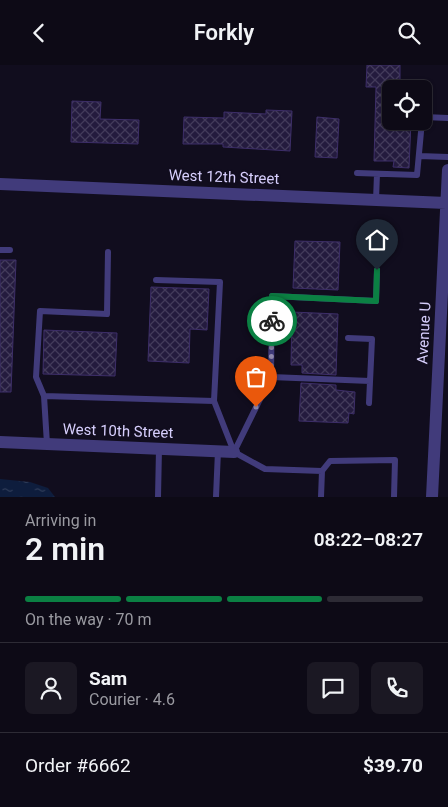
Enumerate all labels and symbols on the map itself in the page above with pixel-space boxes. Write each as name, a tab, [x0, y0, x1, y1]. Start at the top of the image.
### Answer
street label: West 12th Street	[168, 166, 280, 188]
pin	[356, 219, 398, 270]
courier	[247, 296, 297, 346]
street label: Avenue U	[413, 301, 435, 365]
pin	[235, 356, 277, 407]
street label: West 10th Street	[62, 420, 174, 442]

